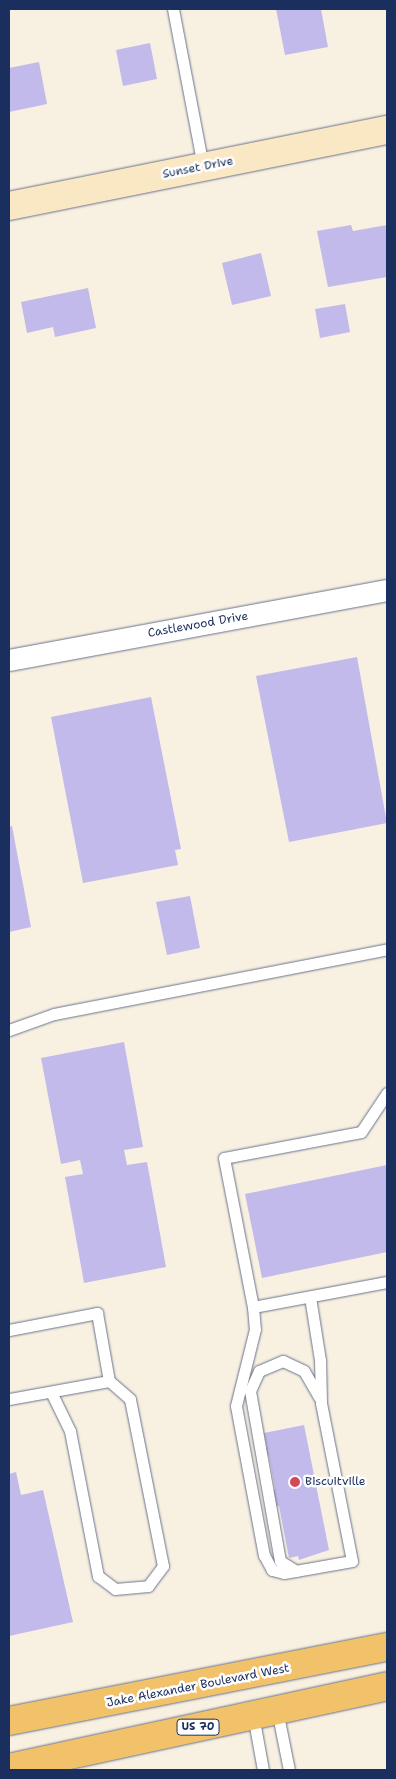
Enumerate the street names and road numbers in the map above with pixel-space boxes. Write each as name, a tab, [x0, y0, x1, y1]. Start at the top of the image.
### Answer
street label: Sunset Drive	[161, 154, 235, 182]
street label: Castlewood Drive	[147, 609, 249, 641]
street label: Jake Alexander Boulevard West	[105, 1661, 291, 1711]
road number: US 70	[176, 1718, 220, 1735]

